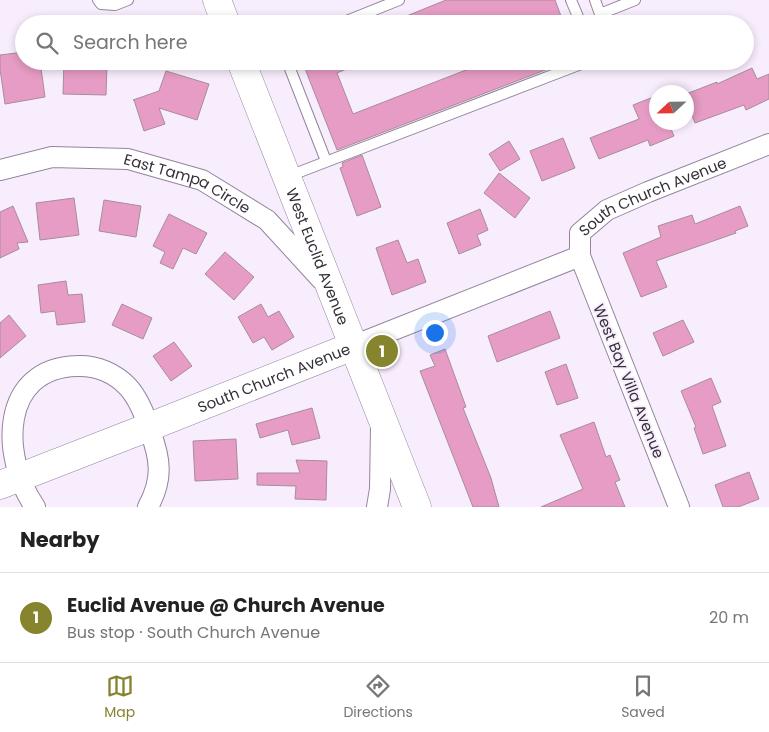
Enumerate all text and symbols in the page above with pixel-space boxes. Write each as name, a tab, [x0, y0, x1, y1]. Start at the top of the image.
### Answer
search box	[15, 15, 754, 70]
icon: search	[33, 29, 61, 57]
text: Search here	[73, 29, 187, 56]
north arrow	[649, 85, 694, 130]
street label: East Tampa Circle	[122, 148, 255, 218]
street label: South Church Avenue	[574, 152, 729, 240]
street label: West Euclid Avenue	[282, 185, 355, 328]
street label: West Bay Villa Avenue	[588, 301, 670, 461]
your location	[422, 320, 448, 346]
pin: 1	[366, 332, 398, 370]
street label: South Church Avenue	[194, 338, 353, 417]
text: Nearby	[20, 525, 100, 554]
text: Euclid Avenue @ Church Avenue	[67, 592, 385, 619]
text: 1	[33, 606, 39, 629]
text: 20 m	[709, 606, 749, 629]
text: Bus stop · South Church Avenue	[67, 621, 320, 644]
tab: Map	[104, 672, 135, 723]
tab: Directions	[343, 672, 413, 723]
tab: Saved	[621, 672, 665, 723]

